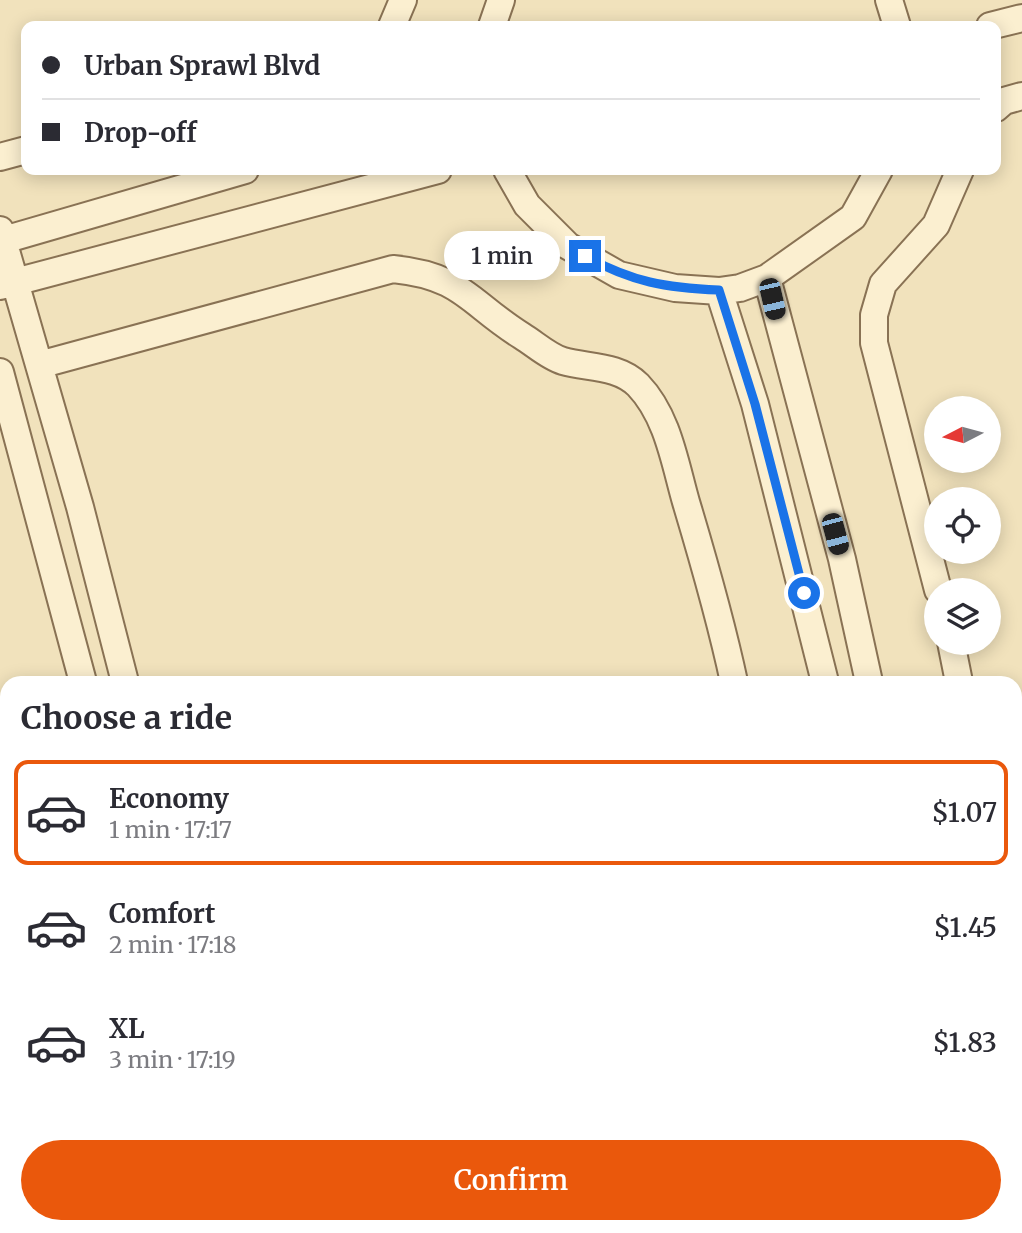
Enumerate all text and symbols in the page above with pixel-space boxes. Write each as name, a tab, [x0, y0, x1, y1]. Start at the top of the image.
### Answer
text: Urban Sprawl Blvd	[84, 49, 320, 82]
text: Drop-off	[84, 116, 197, 149]
callout: 1 min	[445, 232, 560, 280]
route end	[569, 240, 601, 272]
text: 1 min	[471, 241, 533, 270]
car	[758, 276, 787, 322]
north arrow	[924, 396, 1001, 472]
map controls	[924, 396, 1001, 655]
button: locate	[924, 487, 1001, 564]
car	[820, 511, 851, 557]
route start	[788, 577, 820, 609]
button: layers	[924, 578, 1001, 655]
text: Choose a ride	[21, 698, 232, 738]
icon: car	[25, 781, 88, 844]
text: Economy	[109, 782, 229, 815]
text: $1.07	[932, 796, 997, 829]
text: 1 min · 17:17	[109, 815, 232, 844]
icon: car	[25, 896, 88, 959]
text: Comfort	[109, 897, 215, 930]
text: $1.45	[933, 911, 997, 944]
text: 2 min · 17:18	[109, 930, 236, 959]
icon: car	[25, 1011, 88, 1074]
text: XL	[109, 1012, 145, 1045]
text: $1.83	[932, 1026, 997, 1059]
text: 3 min · 17:19	[109, 1045, 236, 1074]
button: Confirm	[21, 1140, 1001, 1220]

